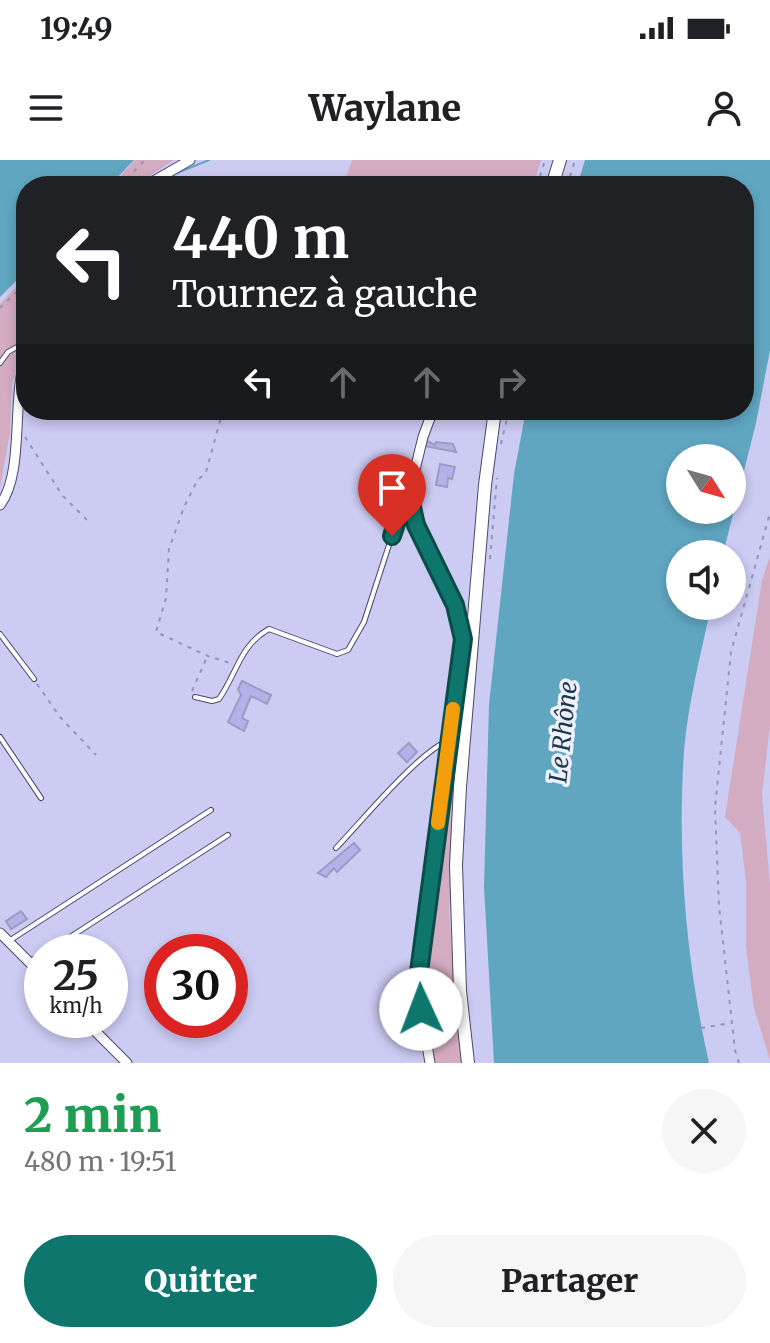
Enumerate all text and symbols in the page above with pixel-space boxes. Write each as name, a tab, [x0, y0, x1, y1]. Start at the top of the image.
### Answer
text: 19:49	[40, 9, 113, 47]
icon: menu	[24, 86, 68, 130]
text: Waylane	[309, 86, 461, 131]
icon: person	[702, 86, 746, 130]
text: 440 m	[172, 203, 349, 273]
icon: left	[40, 208, 144, 312]
text: Tournez à gauche	[172, 272, 477, 317]
icon: left	[237, 360, 281, 404]
icon: ahead	[321, 360, 365, 404]
icon: ahead	[405, 360, 449, 404]
icon: right	[489, 360, 533, 404]
north arrow	[666, 444, 746, 524]
map controls	[666, 444, 746, 620]
pin	[358, 454, 426, 536]
icon: arrive	[370, 466, 414, 510]
button: sound	[666, 540, 746, 620]
water label: Le Rhône	[542, 680, 584, 784]
speed limit sign: 30	[144, 934, 248, 1038]
text: 25	[53, 951, 99, 1001]
position arrow	[379, 967, 463, 1051]
text: km/h	[50, 993, 102, 1018]
text: 2 min	[24, 1085, 161, 1145]
button: close	[662, 1089, 746, 1173]
text: 480 m · 19:51	[24, 1145, 177, 1178]
button: Quitter	[24, 1235, 377, 1327]
button: Partager	[393, 1235, 746, 1327]

